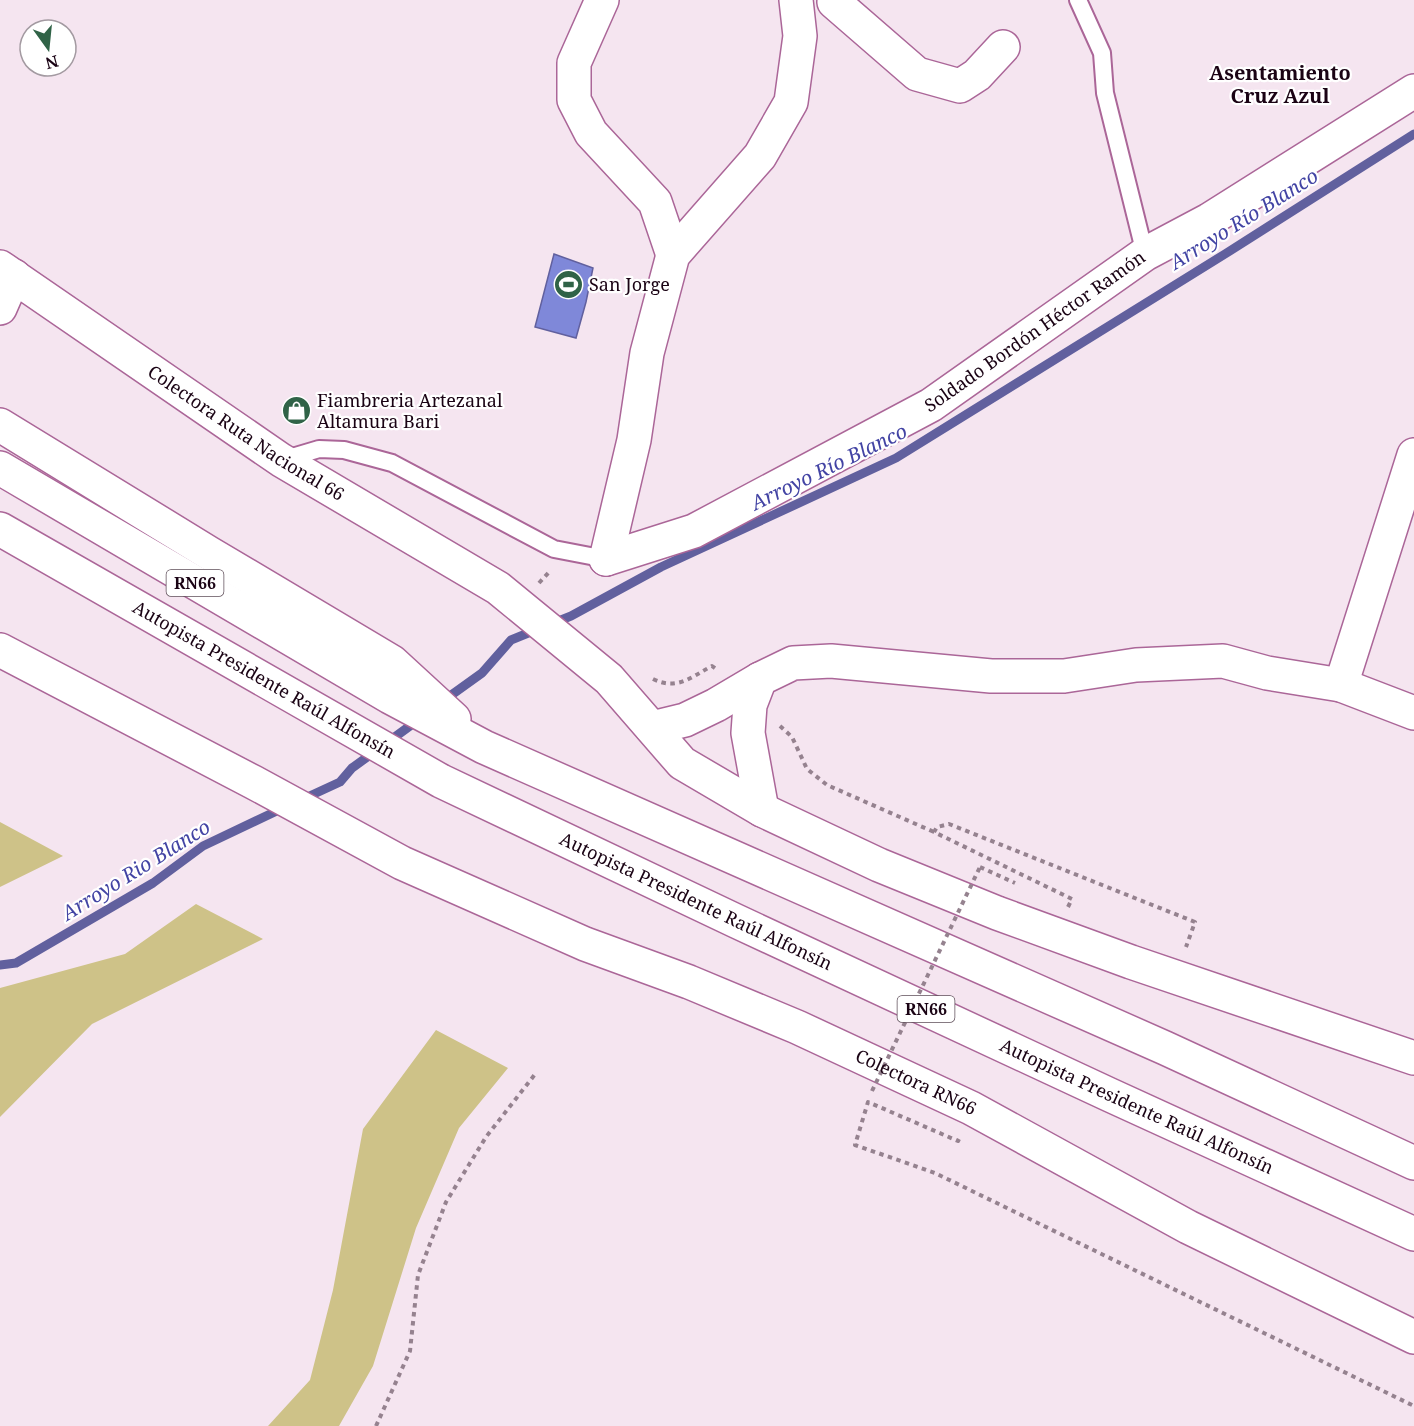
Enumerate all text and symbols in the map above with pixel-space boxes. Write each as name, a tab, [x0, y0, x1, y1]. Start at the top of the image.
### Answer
north arrow	[18, 18, 78, 78]
text: N	[43, 50, 61, 75]
district label: Asentamiento Cruz Azul	[1209, 59, 1351, 109]
water label: Arroyo Río Blanco	[1162, 162, 1323, 276]
street label: Soldado Bordón Héctor Ramón	[920, 244, 1150, 417]
sports icon: San Jorge	[552, 269, 584, 301]
place label: San Jorge	[589, 272, 670, 296]
street label: Colectora Ruta Nacional 66	[143, 359, 349, 506]
place label: Fiambreria Artezanal Altamura Bari	[317, 388, 503, 433]
shop icon: Fiambreria Artezanal Altamura Bari	[280, 395, 312, 427]
water label: Arroyo Río Blanco	[744, 417, 911, 517]
road number: RN66	[166, 570, 224, 596]
street label: Autopista Presidente Raúl Alfonsín	[129, 594, 400, 764]
water label: Arroyo Rio Blanco	[54, 813, 215, 927]
street label: Autopista Presidente Raúl Alfonsín	[556, 826, 837, 975]
road number: RN66	[898, 996, 954, 1022]
street label: Autopista Presidente Raúl Alfonsín	[996, 1032, 1278, 1179]
street label: Colectora RN66	[852, 1043, 981, 1120]

